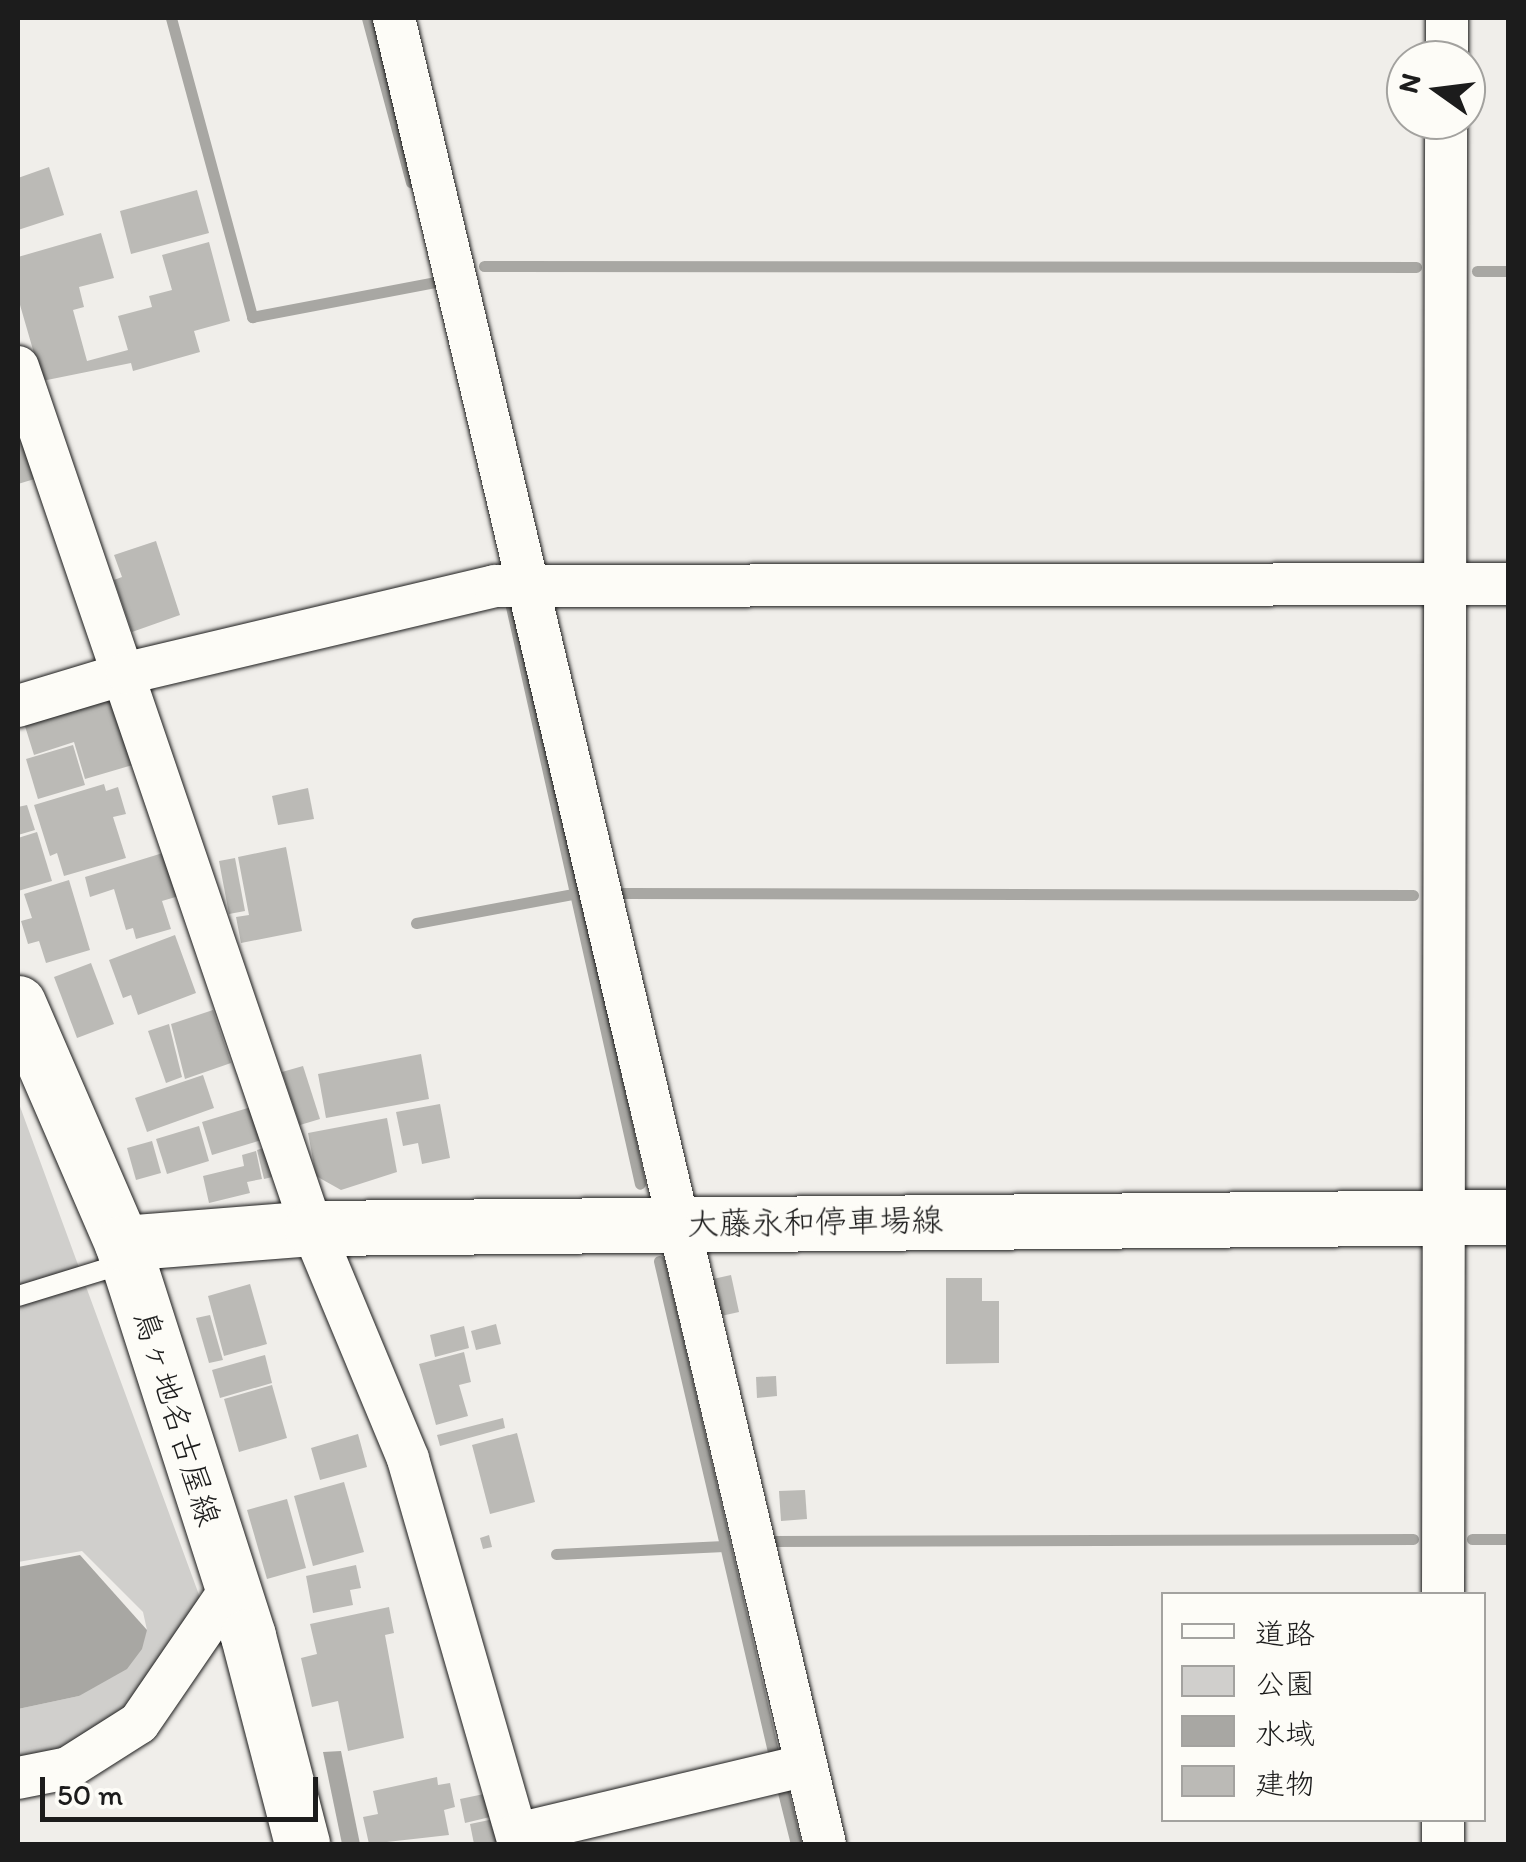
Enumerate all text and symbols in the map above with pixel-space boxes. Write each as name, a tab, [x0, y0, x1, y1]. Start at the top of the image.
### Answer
north arrow	[1386, 40, 1486, 140]
text: N	[1390, 70, 1428, 97]
street label: 大藤永和停車場線	[687, 1201, 943, 1243]
street label: 鳥ヶ地名古屋線	[126, 1305, 228, 1531]
legend	[1161, 1592, 1486, 1822]
text: 道路	[1255, 1615, 1315, 1652]
text: 公園	[1255, 1665, 1315, 1702]
text: 水域	[1255, 1715, 1315, 1752]
scale bar	[45, 1757, 322, 1819]
text: 建物	[1255, 1765, 1315, 1802]
text: 50 m	[57, 1776, 123, 1813]

